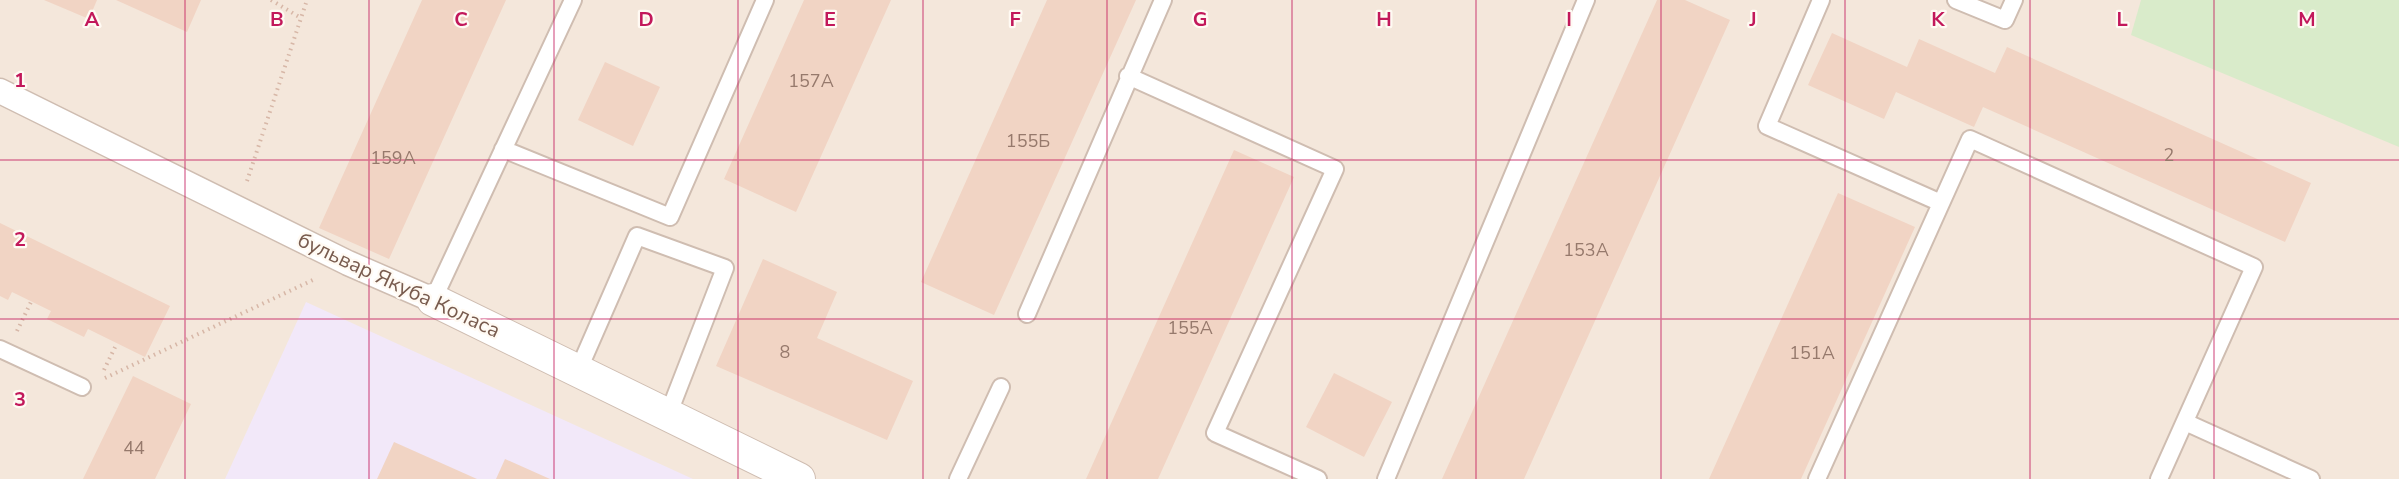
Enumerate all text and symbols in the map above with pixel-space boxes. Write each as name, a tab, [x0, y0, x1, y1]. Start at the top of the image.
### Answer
text: A	[85, 6, 100, 33]
text: B	[270, 6, 284, 33]
text: C	[454, 6, 468, 33]
text: D	[638, 6, 654, 33]
text: E	[824, 6, 836, 33]
text: F	[1009, 6, 1021, 33]
text: G	[1193, 6, 1207, 33]
text: H	[1376, 6, 1392, 33]
text: I	[1566, 6, 1572, 33]
text: J	[1748, 6, 1757, 33]
text: K	[1931, 6, 1945, 33]
text: L	[2116, 6, 2128, 33]
text: M	[2298, 6, 2316, 33]
text: 1	[14, 67, 26, 94]
house number: 157А	[788, 69, 834, 93]
house number: 155Б	[1006, 129, 1050, 153]
house number: 2	[2164, 143, 2174, 167]
house number: 159А	[370, 146, 416, 170]
text: 2	[14, 226, 26, 253]
street label: бульвар Якуба Коласа	[293, 226, 505, 344]
house number: 153А	[1563, 238, 1609, 262]
house number: 155А	[1167, 316, 1213, 340]
house number: 8	[780, 340, 790, 364]
house number: 151А	[1789, 341, 1835, 365]
text: 3	[14, 386, 26, 413]
house number: 44	[123, 436, 145, 460]

